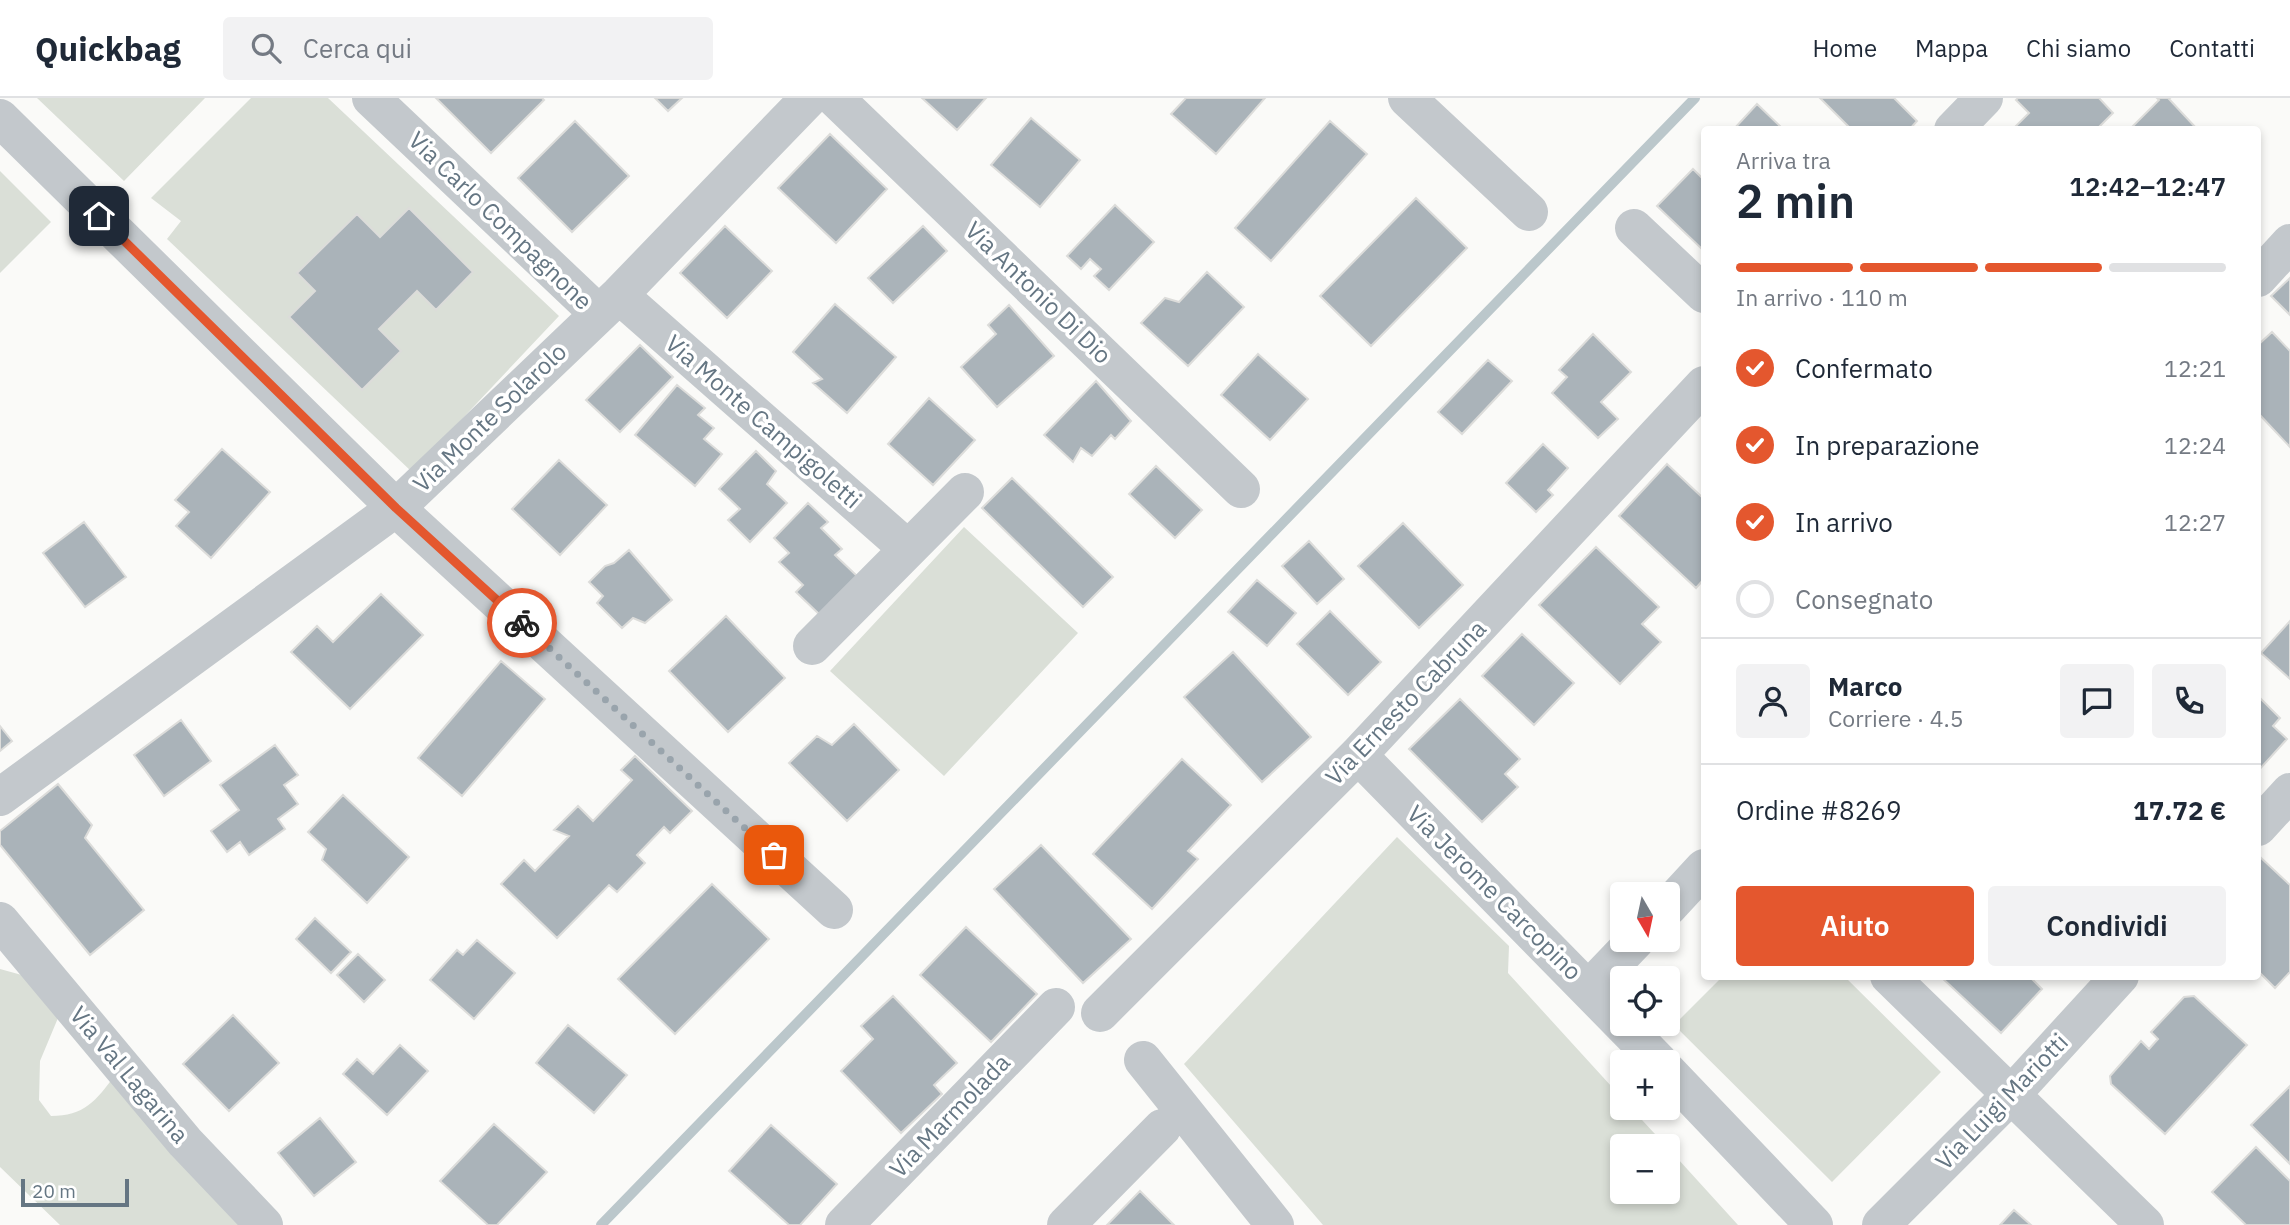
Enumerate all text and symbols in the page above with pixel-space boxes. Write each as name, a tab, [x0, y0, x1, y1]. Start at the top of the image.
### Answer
search box	[223, 17, 713, 80]
text: Quickbag	[35, 27, 181, 70]
icon: search	[247, 29, 285, 67]
text: Cerca qui	[303, 31, 412, 65]
text: Home	[1813, 32, 1877, 64]
text: Mappa	[1915, 32, 1988, 64]
text: Chi siamo	[2026, 32, 2131, 64]
text: Contatti	[2169, 32, 2255, 64]
street label: Via Carlo Compagnone	[402, 124, 600, 316]
text: Arriva tra	[1736, 145, 1831, 175]
text: 12:42–12:47	[2069, 169, 2226, 203]
text: 2 min	[1736, 171, 1855, 231]
pin	[69, 186, 129, 246]
icon: home	[80, 197, 118, 235]
street label: Via Antonio Di Dio	[959, 214, 1119, 370]
text: In arrivo · 110 m	[1736, 282, 1908, 312]
street label: Via Monte Campigoletti	[659, 327, 868, 515]
street label: Via Monte Solarolo	[406, 336, 573, 499]
icon: check	[1736, 349, 1774, 387]
text: Confermato	[1795, 351, 1933, 385]
text: 12:21	[2164, 353, 2226, 383]
icon: check	[1736, 426, 1774, 464]
text: In preparazione	[1795, 428, 1980, 462]
text: 12:24	[2164, 430, 2226, 460]
icon: check	[1736, 503, 1774, 541]
text: In arrivo	[1795, 505, 1893, 539]
text: 12:27	[2164, 507, 2226, 537]
text: Consegnato	[1795, 582, 1933, 616]
courier	[487, 588, 557, 658]
icon: bike	[503, 604, 541, 642]
street label: Via Ernesto Cabruna	[1318, 613, 1493, 792]
button: person	[1736, 664, 1810, 738]
button: chat	[2060, 664, 2134, 738]
button: phone	[2152, 664, 2226, 738]
text: Marco	[1828, 669, 1902, 703]
text: Corriere · 4.5	[1828, 703, 1964, 733]
text: Ordine #8269	[1736, 793, 1902, 827]
text: 17.72 €	[2133, 793, 2226, 827]
street label: Via Jerome Carcopino	[1400, 798, 1589, 987]
pin	[744, 825, 804, 885]
icon: bag	[755, 836, 793, 874]
north arrow	[1610, 882, 1680, 952]
map controls	[1610, 882, 1680, 1204]
button: Aiuto	[1736, 886, 1974, 966]
button: Condividi	[1988, 886, 2226, 966]
button: locate	[1610, 966, 1680, 1036]
street label: Via Val Lagarina	[63, 999, 197, 1150]
street label: Via Luigi Mariotti	[1928, 1026, 2075, 1176]
street label: Via Marmolada	[882, 1046, 1017, 1184]
button: +	[1610, 1050, 1680, 1120]
button: −	[1610, 1134, 1680, 1204]
scale bar	[21, 1176, 130, 1208]
text: 20 m	[32, 1179, 76, 1203]

